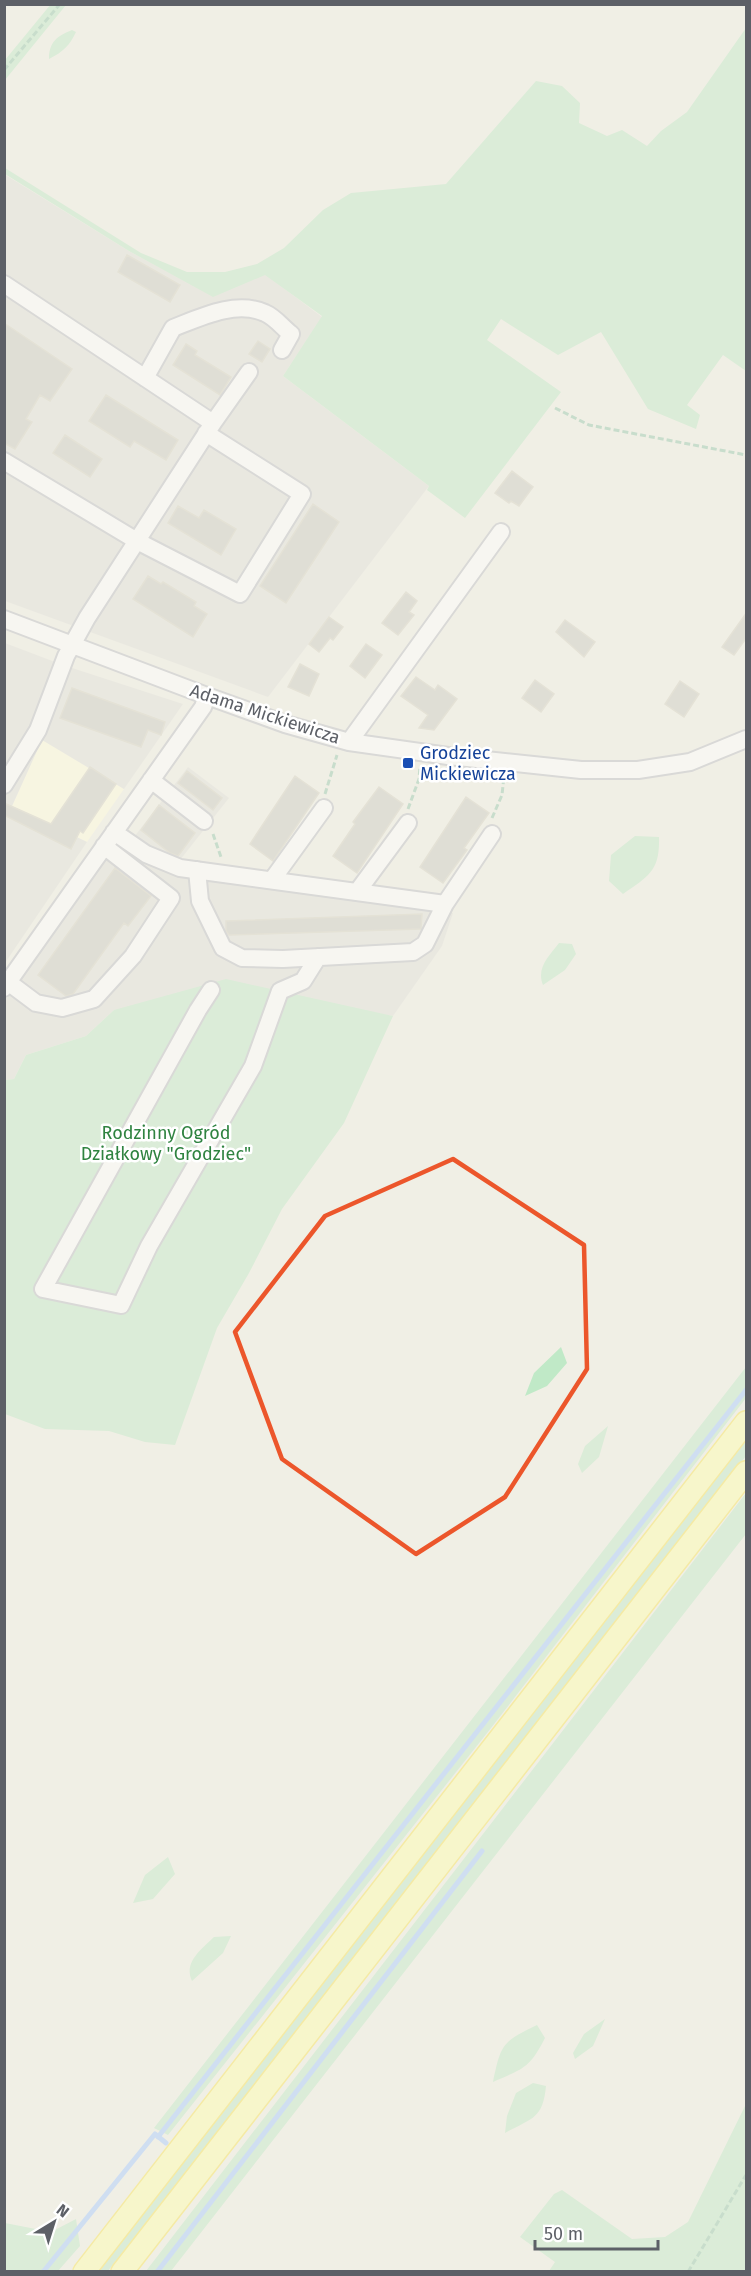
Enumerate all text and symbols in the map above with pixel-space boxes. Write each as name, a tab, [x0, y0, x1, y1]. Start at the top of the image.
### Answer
street label: Adama Mickiewicza	[187, 679, 343, 749]
place label: Grodziec Mickiewicza	[420, 742, 516, 785]
marker: Grodziec Mickiewicza	[401, 756, 415, 770]
park label: Rodzinny Ogród Działkowy "Grodziec"	[81, 1122, 251, 1165]
north arrow	[24, 2192, 84, 2252]
text: N	[53, 2200, 73, 2221]
scale bar	[535, 2213, 658, 2251]
text: 50 m	[544, 2223, 583, 2245]

